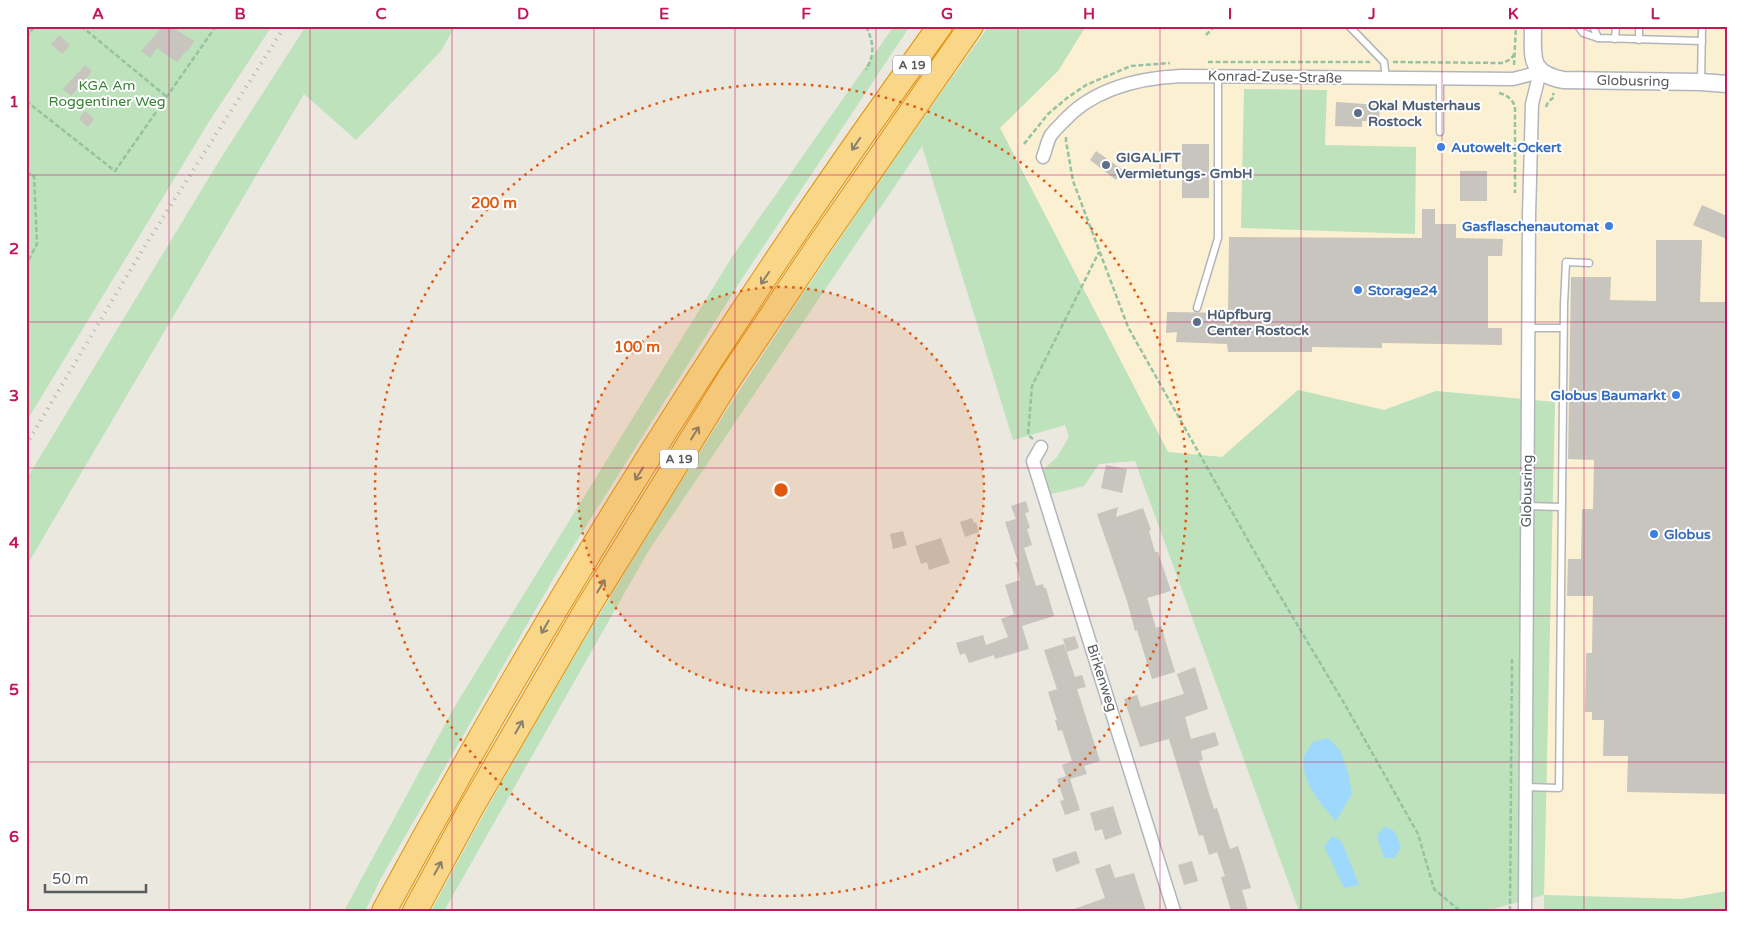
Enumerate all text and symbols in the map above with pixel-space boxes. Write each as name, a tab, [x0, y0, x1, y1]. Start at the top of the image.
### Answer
text: A	[92, 4, 104, 24]
text: B	[234, 4, 246, 24]
text: C	[375, 4, 387, 24]
text: D	[517, 4, 529, 24]
text: E	[659, 4, 669, 24]
text: F	[801, 4, 811, 24]
text: G	[941, 4, 953, 24]
text: H	[1083, 4, 1095, 24]
text: I	[1228, 4, 1232, 24]
text: J	[1367, 4, 1376, 24]
text: K	[1508, 4, 1519, 24]
text: L	[1650, 4, 1660, 24]
road number: A 19	[893, 56, 931, 74]
street label: Konrad-Zuse-Straße	[1208, 67, 1342, 87]
street label: Globusring	[1596, 72, 1670, 90]
park label: KGA Am Roggentiner Weg	[49, 77, 166, 110]
text: 1	[9, 92, 19, 112]
place label: Okal Musterhaus Rostock	[1368, 97, 1481, 130]
marker: Okal Musterhaus Rostock	[1352, 107, 1364, 119]
one-way arrow	[851, 136, 861, 150]
place label: Autowelt-Ockert	[1451, 139, 1562, 156]
marker: Autowelt-Ockert	[1435, 141, 1447, 153]
place label: GIGALIFT Vermietungs- GmbH	[1116, 149, 1252, 182]
marker: GIGALIFT Vermietungs- GmbH	[1100, 159, 1112, 171]
text: 200 m	[471, 194, 517, 212]
place label: Gasflaschenautomat	[1462, 218, 1600, 235]
marker: Gasflaschenautomat	[1603, 220, 1615, 232]
text: 2	[9, 239, 19, 259]
one-way arrow	[760, 271, 770, 285]
place label: Storage24	[1368, 282, 1438, 299]
marker: Storage24	[1352, 284, 1364, 296]
place label: Hüpfburg Center Rostock	[1207, 306, 1309, 339]
marker: Hüpfburg Center Rostock	[1191, 316, 1203, 328]
text: 100 m	[614, 338, 660, 356]
text: 3	[9, 386, 19, 406]
place label: Globus Baumarkt	[1551, 387, 1667, 404]
marker: Globus Baumarkt	[1670, 389, 1682, 401]
one-way arrow	[690, 427, 700, 441]
road number: A 19	[660, 449, 698, 468]
street label: Globusring	[1518, 454, 1536, 528]
one-way arrow	[634, 466, 644, 480]
centre of rings	[772, 481, 790, 499]
place label: Globus	[1664, 526, 1711, 543]
marker: Globus	[1648, 528, 1660, 540]
text: 4	[9, 533, 19, 553]
one-way arrow	[596, 580, 606, 594]
one-way arrow	[540, 620, 550, 634]
street label: Birkenweg	[1083, 642, 1121, 714]
text: 5	[9, 680, 19, 700]
one-way arrow	[514, 720, 524, 734]
text: 6	[9, 827, 19, 847]
one-way arrow	[434, 861, 444, 876]
scale bar	[45, 862, 146, 894]
text: 50 m	[52, 870, 89, 888]

